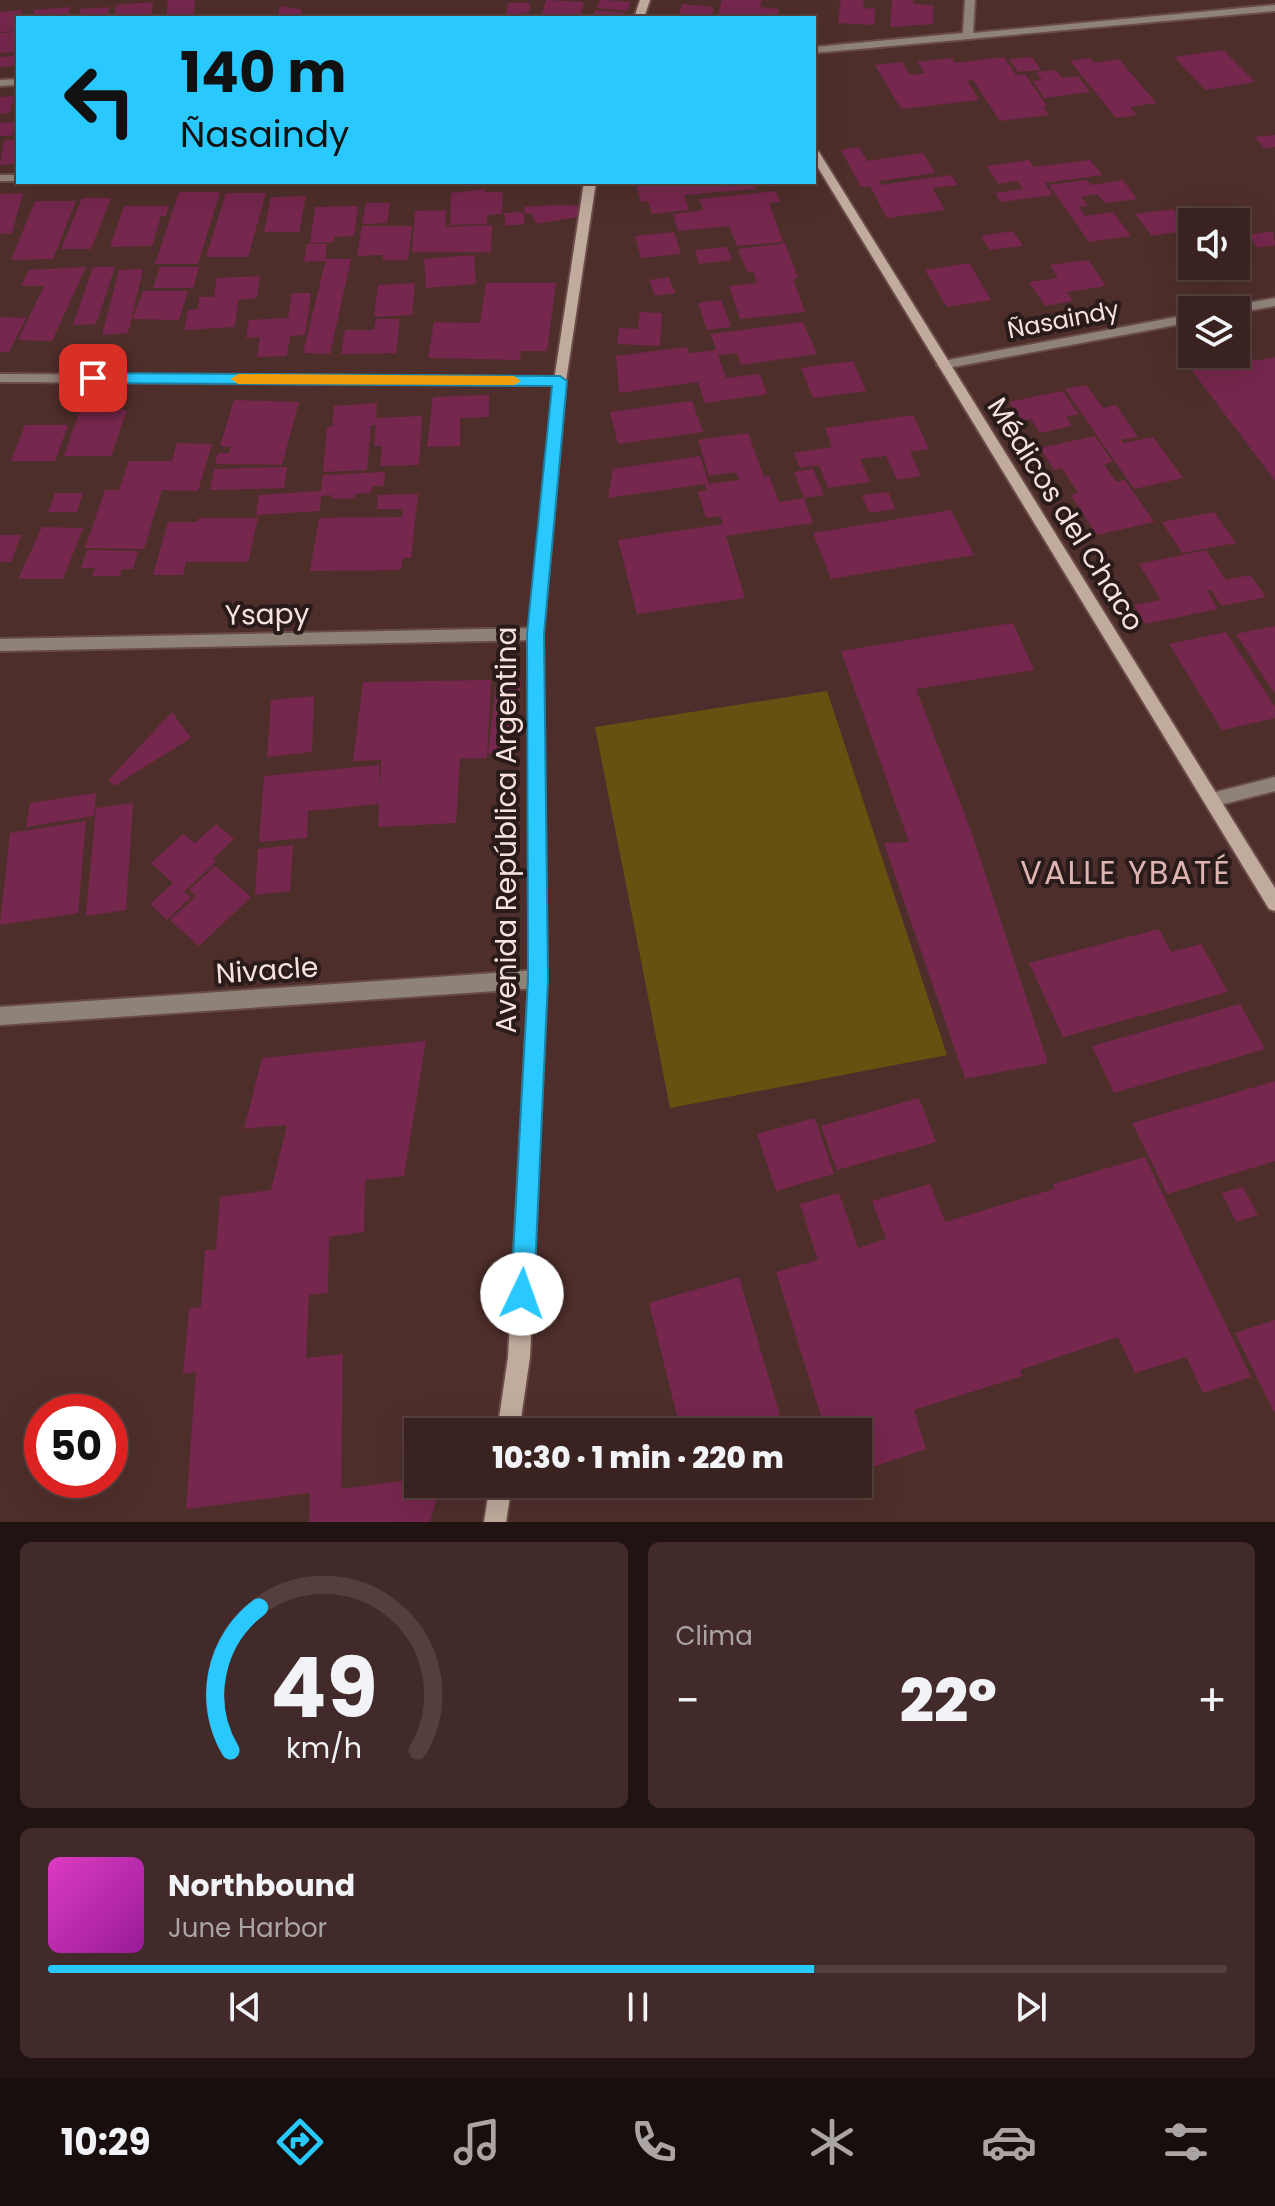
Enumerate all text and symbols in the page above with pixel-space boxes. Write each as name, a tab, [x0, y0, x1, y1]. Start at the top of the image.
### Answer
text: 140 m	[180, 33, 347, 112]
icon: left	[48, 48, 152, 152]
text: Ñasaindy	[180, 109, 349, 160]
map controls	[1178, 208, 1250, 368]
button: sound	[1178, 208, 1250, 280]
street label: Ñasaindy	[1004, 292, 1122, 346]
button: layers	[1178, 296, 1250, 368]
pin	[59, 344, 127, 412]
icon: arrive	[71, 356, 115, 400]
street label: Médicos del Chaco	[978, 390, 1153, 638]
street label: Ysapy	[224, 594, 310, 635]
street label: Avenida República Argentina	[487, 627, 526, 1033]
district label: VALLE YBATÉ	[1020, 850, 1232, 895]
street label: Nivacle	[215, 947, 319, 994]
position arrow	[480, 1252, 564, 1336]
speed limit sign: 50	[24, 1394, 128, 1498]
text: 10:30 · 1 min · 220 m	[492, 1436, 784, 1479]
text: Clima	[676, 1618, 753, 1654]
text: 49	[270, 1630, 377, 1746]
text: 22°	[900, 1659, 997, 1743]
text: −	[676, 1670, 700, 1731]
text: +	[1197, 1670, 1227, 1731]
text: km/h	[286, 1728, 362, 1768]
text: Northbound	[168, 1864, 355, 1907]
text: June Harbor	[168, 1910, 327, 1946]
icon: previous	[223, 1985, 267, 2029]
icon: pause	[616, 1985, 660, 2029]
icon: next	[1009, 1985, 1053, 2029]
icon: directions	[272, 2114, 328, 2170]
icon: music	[449, 2114, 505, 2170]
icon: phone	[626, 2114, 682, 2170]
icon: climate	[804, 2114, 860, 2170]
icon: car	[981, 2114, 1037, 2170]
icon: filters	[1158, 2114, 1214, 2170]
text: 10:29	[61, 2117, 151, 2168]

